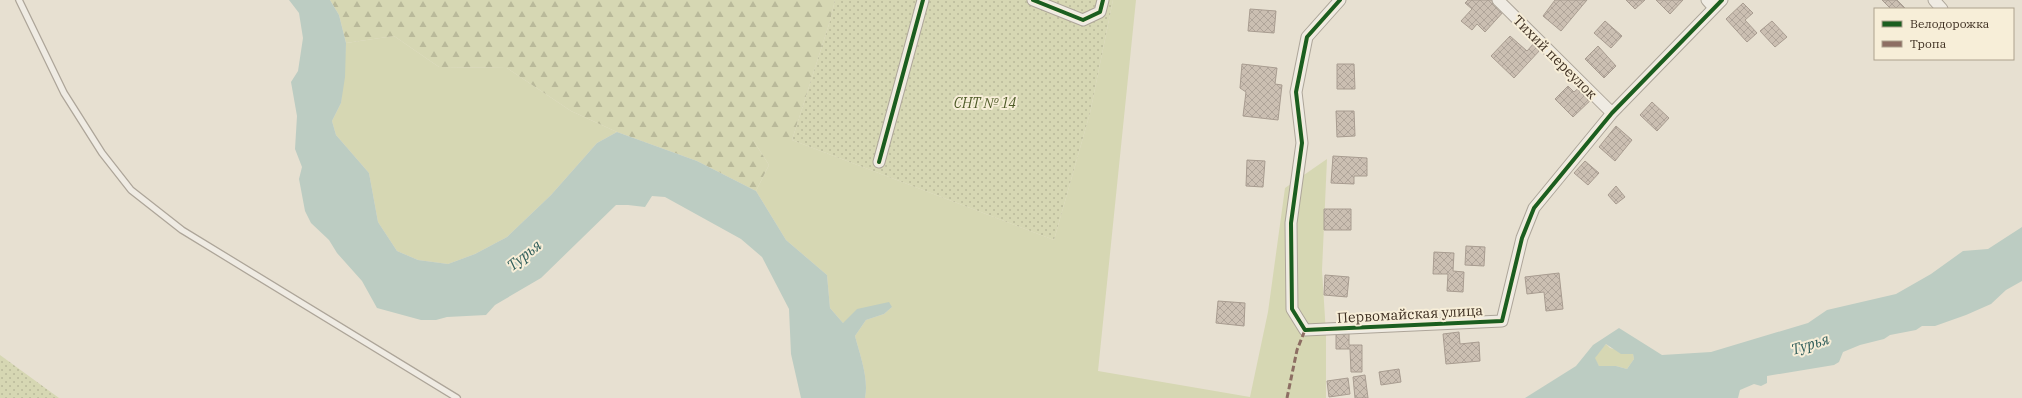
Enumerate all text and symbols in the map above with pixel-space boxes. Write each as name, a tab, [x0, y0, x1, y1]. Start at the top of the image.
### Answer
legend	[1874, 8, 2014, 60]
street label: Тихий переулок	[1509, 11, 1601, 103]
text: Велодорожка	[1910, 16, 1990, 31]
text: Тропа	[1910, 36, 1947, 51]
park label: СНТ № 14	[954, 94, 1017, 112]
water label: Турья	[503, 235, 545, 275]
street label: Первомайская улица	[1337, 301, 1484, 327]
water label: Турья	[1789, 329, 1832, 359]

